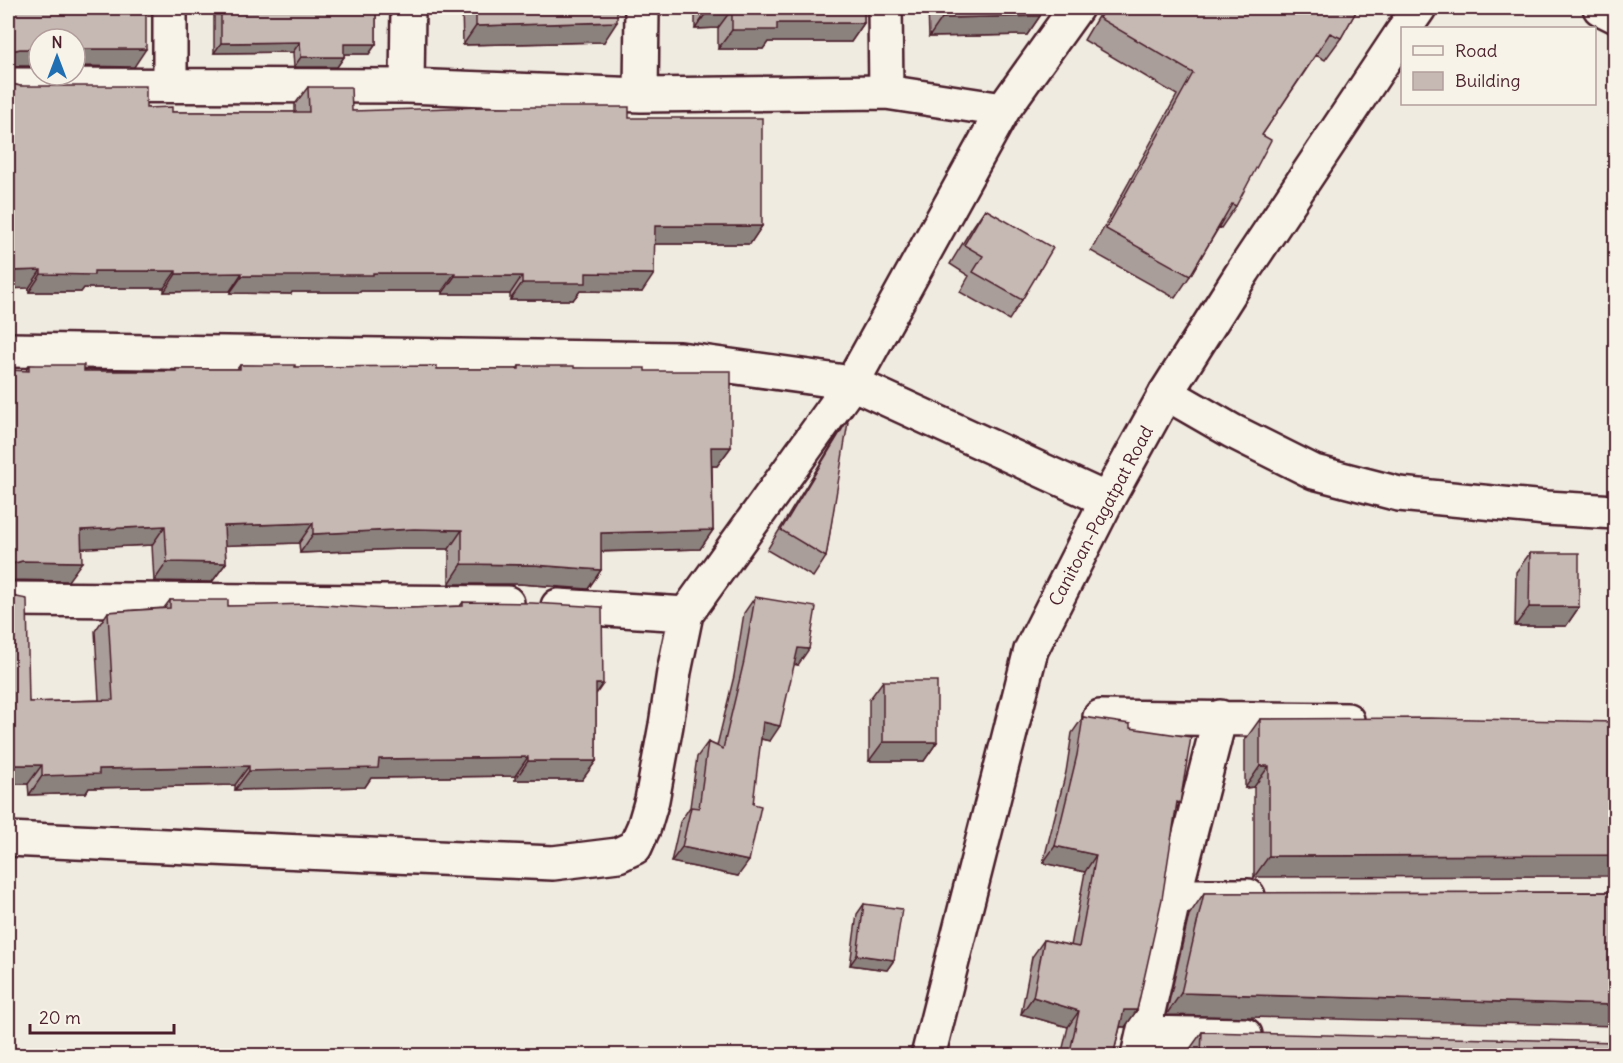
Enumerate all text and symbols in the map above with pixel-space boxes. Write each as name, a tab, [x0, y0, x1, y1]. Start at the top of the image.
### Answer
north arrow	[27, 27, 87, 87]
legend	[1401, 27, 1596, 105]
text: N	[51, 32, 63, 52]
text: Road	[1455, 39, 1498, 62]
text: Building	[1455, 69, 1520, 92]
street label: Canitoan-Pagatpat Road	[1043, 421, 1158, 610]
scale bar	[30, 997, 174, 1035]
text: 20 m	[39, 1006, 81, 1029]

